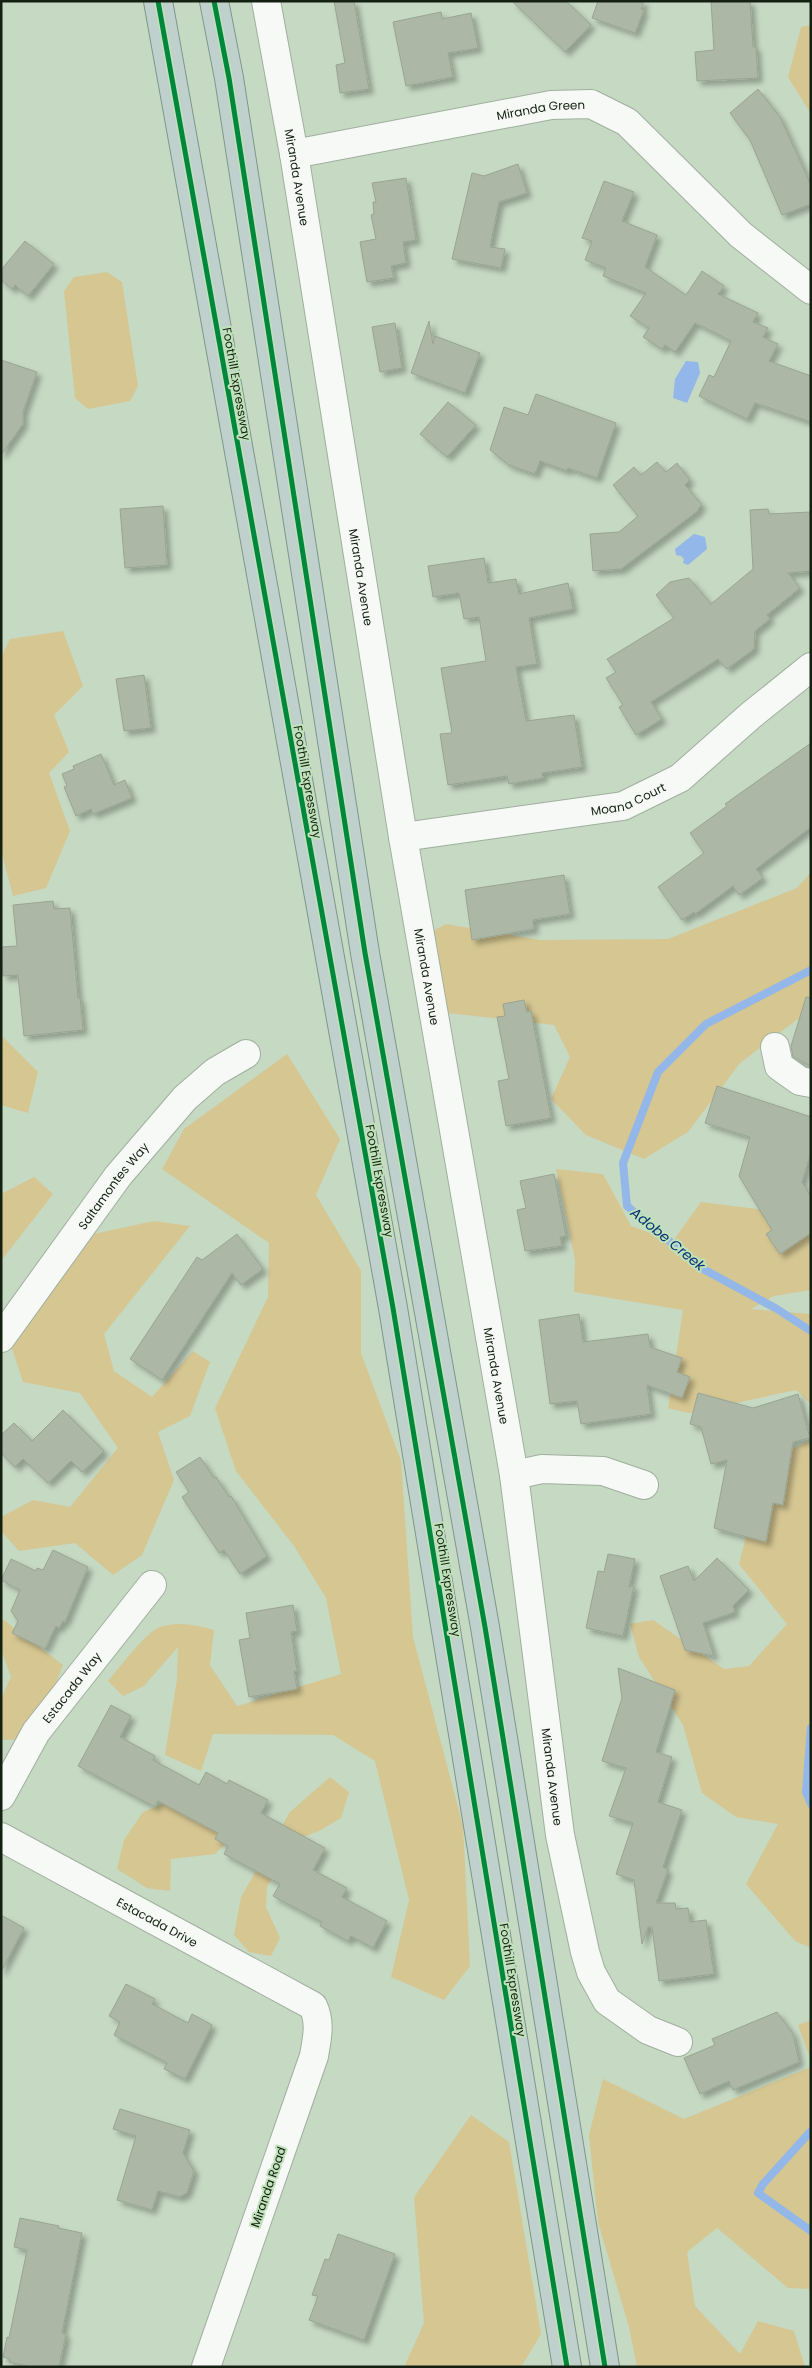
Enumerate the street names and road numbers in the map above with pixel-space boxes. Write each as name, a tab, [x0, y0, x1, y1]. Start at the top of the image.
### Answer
street label: Miranda Green	[495, 96, 585, 124]
street label: Miranda Avenue	[281, 127, 314, 227]
street label: Foothill Expressway	[219, 326, 255, 442]
street label: Miranda Avenue	[345, 527, 378, 627]
street label: Foothill Expressway	[290, 724, 326, 840]
street label: Moana Court	[590, 778, 668, 819]
street label: Miranda Avenue	[411, 927, 444, 1027]
street label: Foothill Expressway	[362, 1123, 398, 1239]
street label: Saltamontes Way	[74, 1138, 152, 1233]
street label: Miranda Avenue	[480, 1326, 514, 1426]
street label: Foothill Expressway	[431, 1522, 465, 1638]
street label: Estacada Way	[38, 1648, 105, 1726]
street label: Miranda Avenue	[538, 1727, 567, 1827]
street label: Estacada Drive	[114, 1893, 201, 1951]
street label: Foothill Expressway	[496, 1922, 530, 2038]
street label: Miranda Road	[246, 2144, 290, 2230]

